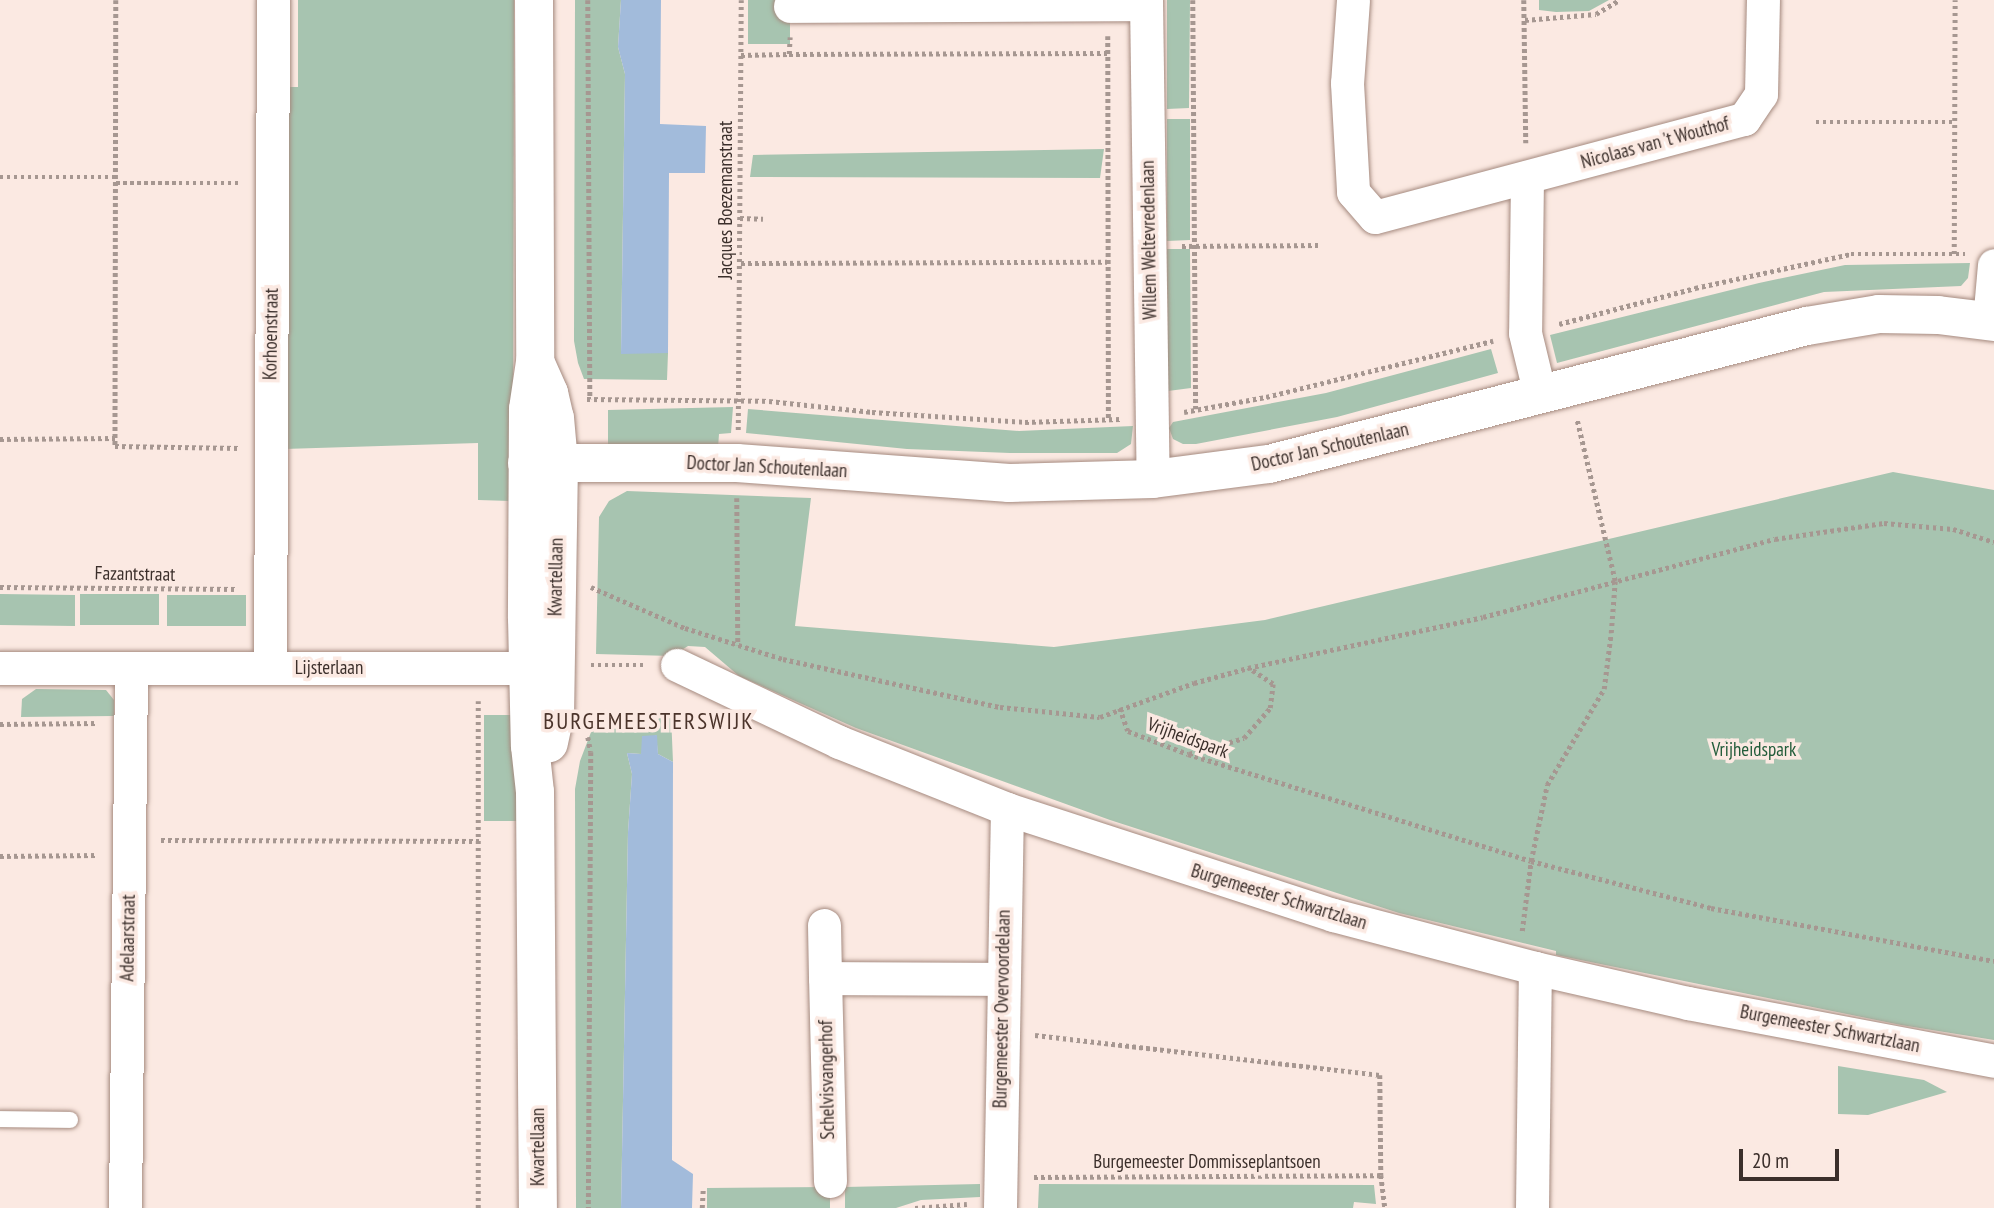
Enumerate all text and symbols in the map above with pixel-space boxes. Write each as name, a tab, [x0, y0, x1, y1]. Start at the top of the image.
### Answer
street label: Nicolaas van 't Wouthof	[1578, 112, 1732, 174]
street label: Jacques Boezemanstraat	[715, 121, 737, 279]
street label: Willem Weltevredenlaan	[1136, 160, 1162, 320]
street label: Korhoenstraat	[259, 288, 283, 380]
street label: Doctor Jan Schoutenlaan	[1249, 418, 1411, 476]
street label: Doctor Jan Schoutenlaan	[686, 451, 848, 483]
street label: Kwartellaan	[544, 538, 568, 616]
street label: Fazantstraat	[94, 562, 176, 586]
street label: Lijsterlaan	[295, 657, 363, 679]
district label: BURGEMEESTERSWIJK	[545, 707, 753, 735]
street label: Vrijheidspark	[1144, 713, 1232, 763]
park label: Vrijheidspark	[1712, 739, 1796, 761]
street label: Burgemeester Schwartzlaan	[1188, 859, 1370, 935]
street label: Adelaarstraat	[116, 894, 140, 982]
street label: Burgemeester Overvoordelaan	[989, 910, 1015, 1108]
street label: Burgemeester Schwartzlaan	[1738, 1000, 1922, 1058]
street label: Schelvisvangerhof	[815, 1020, 839, 1140]
street label: Kwartellaan	[527, 1108, 549, 1186]
scale bar	[1742, 1134, 1842, 1178]
text: 20 m	[1752, 1147, 1789, 1174]
street label: Burgemeester Dommisseplantsoen	[1093, 1151, 1321, 1173]

